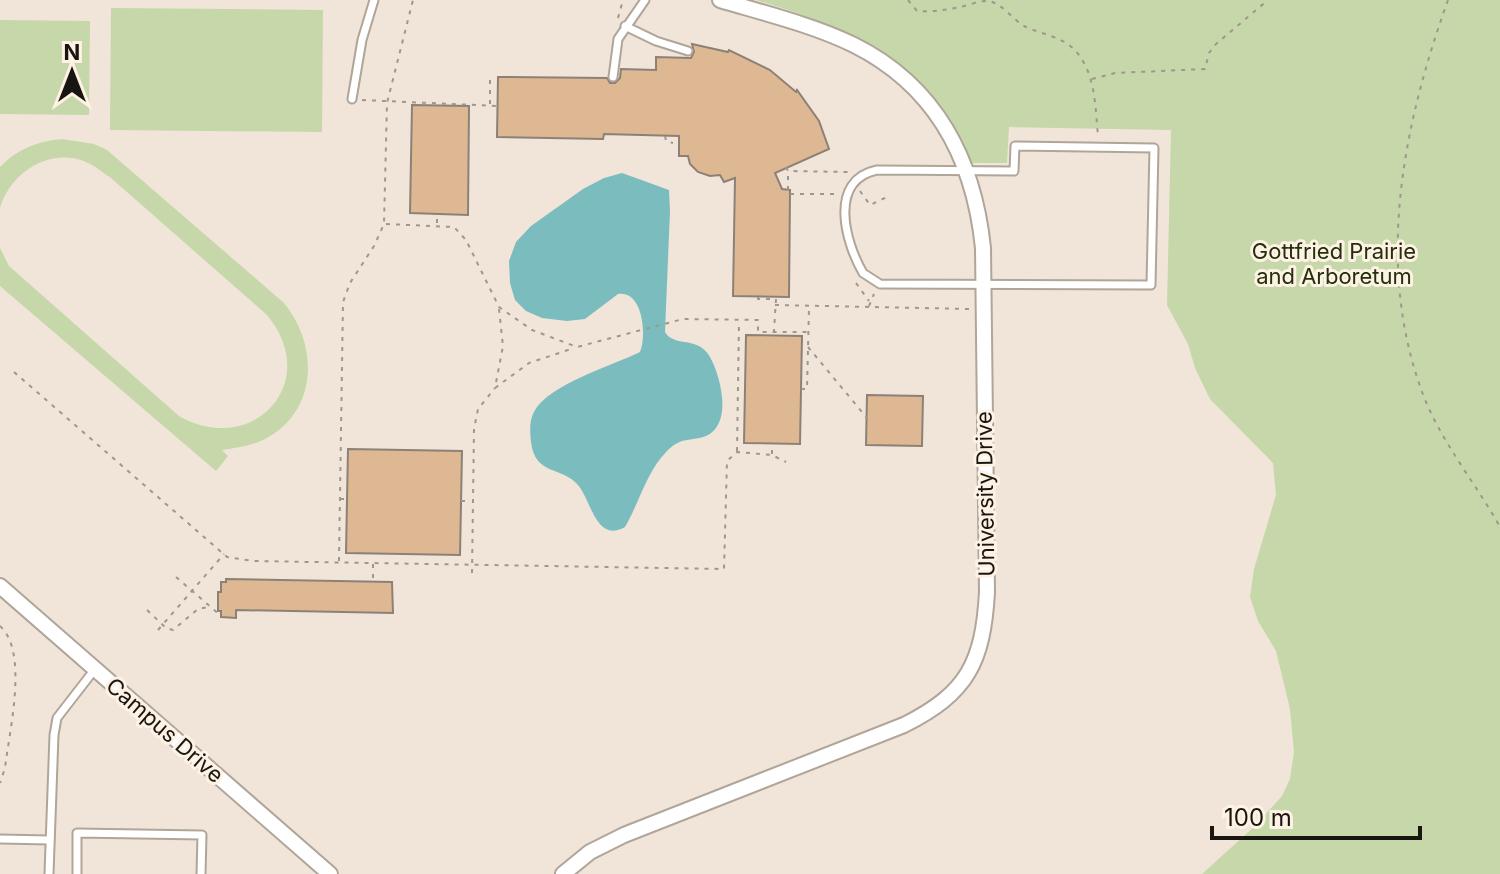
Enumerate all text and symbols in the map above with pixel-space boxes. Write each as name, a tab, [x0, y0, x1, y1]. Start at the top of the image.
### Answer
north arrow	[32, 32, 112, 112]
text: N	[64, 39, 80, 65]
park label: Gottfried Prairie and Arboretum	[1252, 238, 1416, 289]
street label: University Drive	[971, 411, 999, 577]
street label: Campus Drive	[101, 672, 229, 788]
scale bar	[1212, 790, 1420, 840]
text: 100 m	[1224, 803, 1292, 832]

